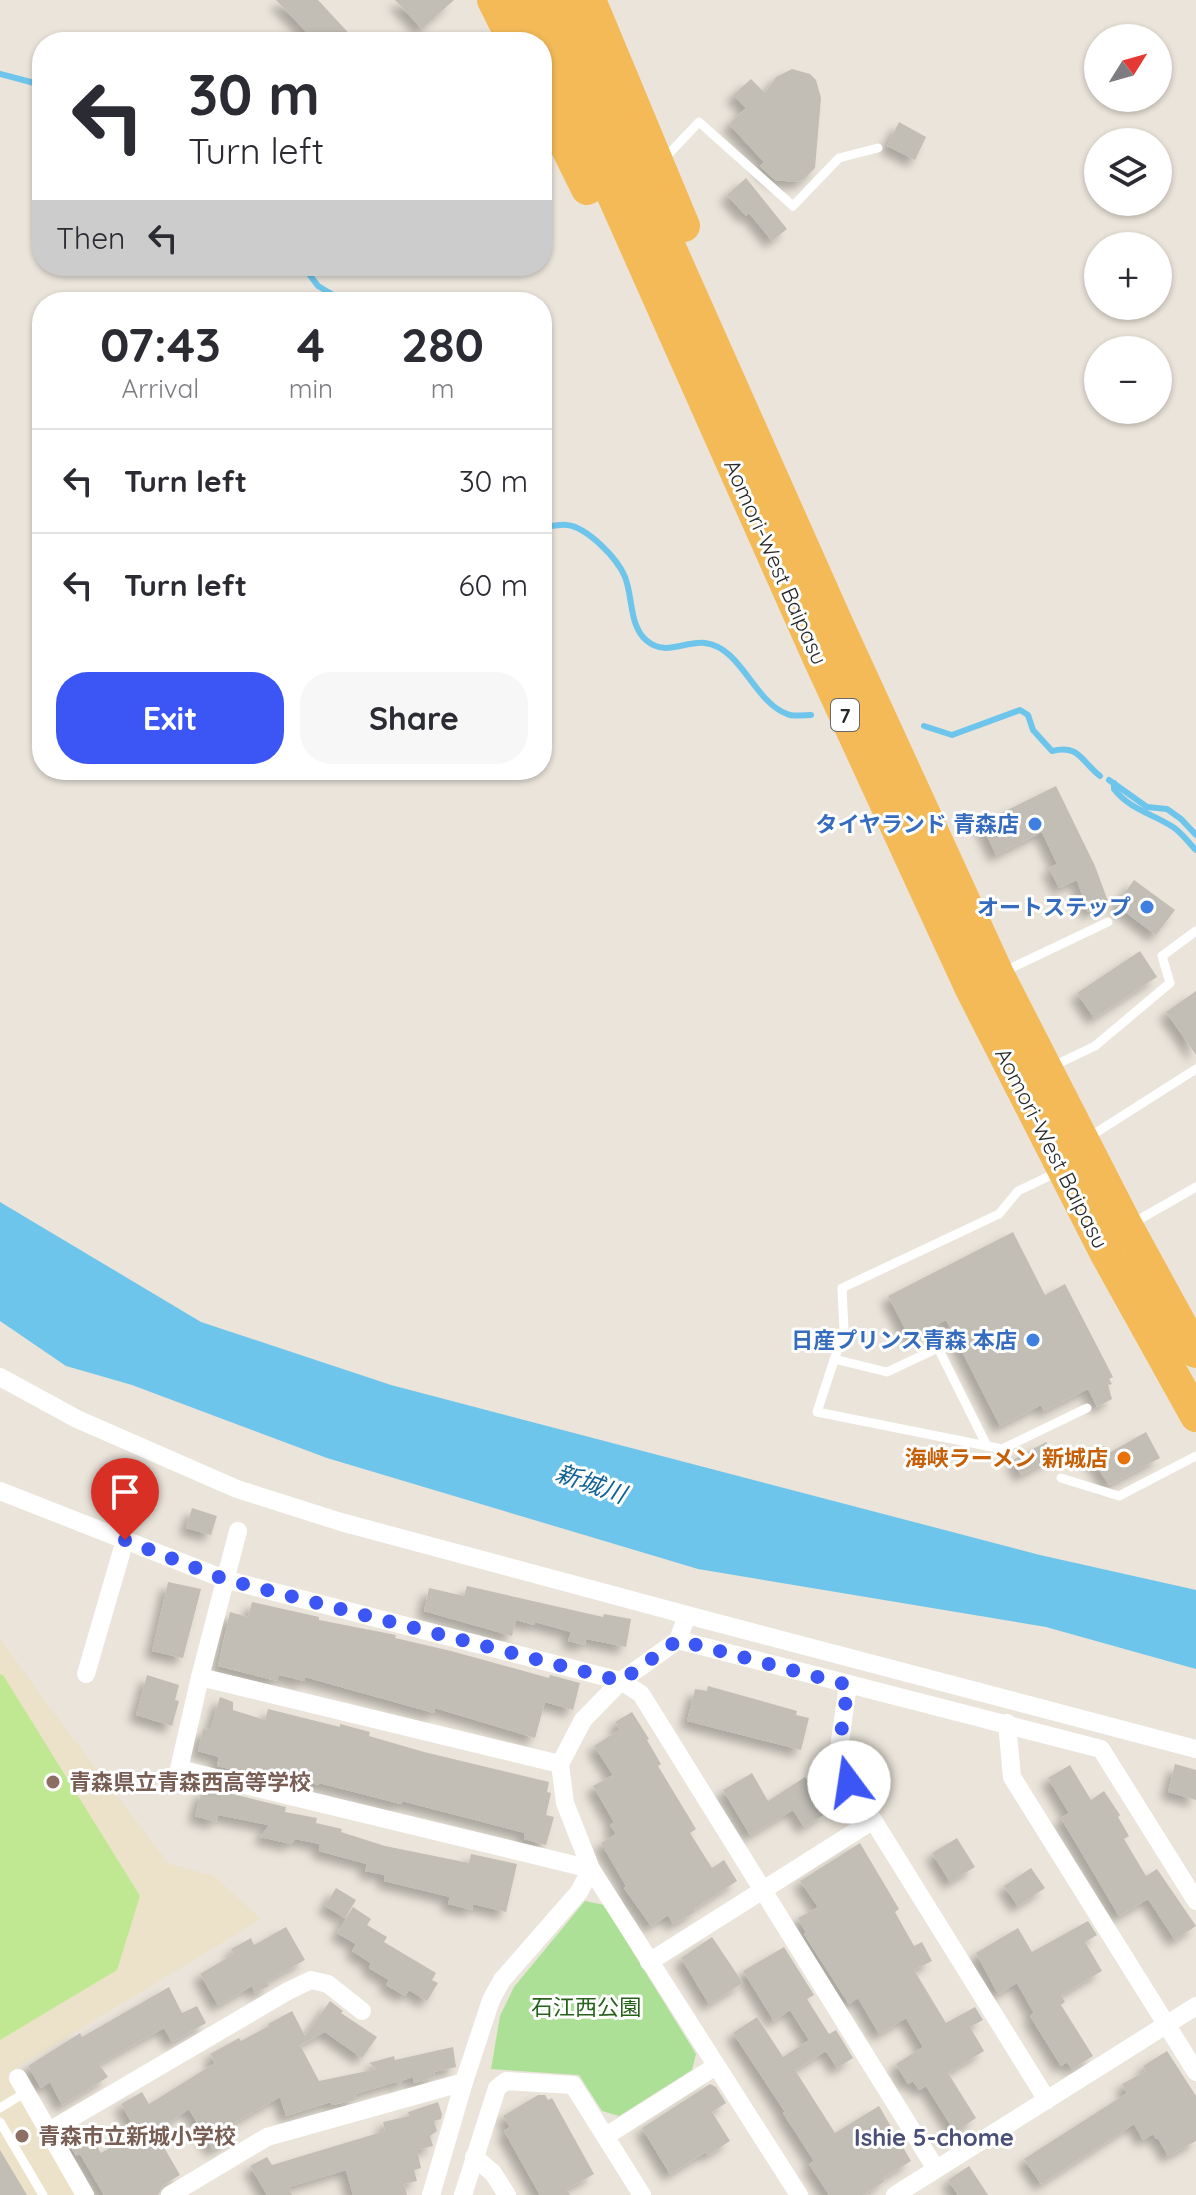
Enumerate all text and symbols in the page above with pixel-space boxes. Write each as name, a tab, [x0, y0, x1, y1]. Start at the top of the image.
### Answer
north arrow	[1084, 24, 1172, 112]
map controls	[1084, 24, 1172, 424]
text: 30 m	[188, 59, 320, 129]
icon: left	[56, 64, 160, 168]
text: Turn left	[188, 128, 324, 173]
button: layers	[1084, 128, 1172, 216]
icon: left	[141, 216, 185, 260]
text: Then	[56, 219, 125, 257]
button: +	[1084, 232, 1172, 320]
text: 07:43	[100, 314, 221, 374]
text: 4	[297, 314, 325, 374]
text: 280	[401, 314, 484, 374]
button: −	[1084, 336, 1172, 424]
text: Arrival	[121, 372, 199, 405]
text: min	[289, 372, 333, 405]
text: m	[431, 372, 454, 405]
street label: Aomori-West Baipasu	[718, 455, 834, 669]
icon: left	[56, 459, 100, 503]
text: Turn left	[124, 462, 247, 500]
text: 30 m	[459, 462, 528, 500]
icon: left	[56, 563, 100, 607]
text: Turn left	[124, 566, 247, 604]
text: 60 m	[458, 566, 528, 604]
button: Exit	[56, 672, 284, 764]
button: Share	[300, 672, 528, 764]
road number: 7	[831, 699, 859, 731]
place label: タイヤランド 青森店	[815, 810, 1019, 838]
marker: タイヤランド 青森店	[1026, 815, 1044, 833]
place label: オートステップ	[977, 893, 1131, 921]
marker: オートステップ	[1138, 898, 1156, 916]
street label: Aomori-West Baipasu	[989, 1043, 1115, 1253]
place label: 日産プリンス青森 本店	[791, 1326, 1017, 1354]
marker: 日産プリンス青森 本店	[1024, 1331, 1042, 1349]
place label: 海峡ラーメン 新城店	[905, 1444, 1108, 1472]
marker: 海峡ラーメン 新城店	[1115, 1449, 1133, 1467]
water label: 新城川	[552, 1457, 633, 1510]
pin	[91, 1458, 159, 1540]
icon: arrive	[103, 1470, 147, 1514]
position arrow	[807, 1740, 891, 1824]
place label: 青森県立青森西高等学校	[69, 1768, 311, 1796]
marker: 青森県立青森西高等学校	[44, 1773, 62, 1791]
park label: 石江西公園	[531, 1993, 641, 2021]
place label: 青森市立新城小学校	[38, 2122, 236, 2150]
district label: Ishie 5-chome	[854, 2122, 1014, 2152]
marker: 青森市立新城小学校	[13, 2127, 31, 2145]

